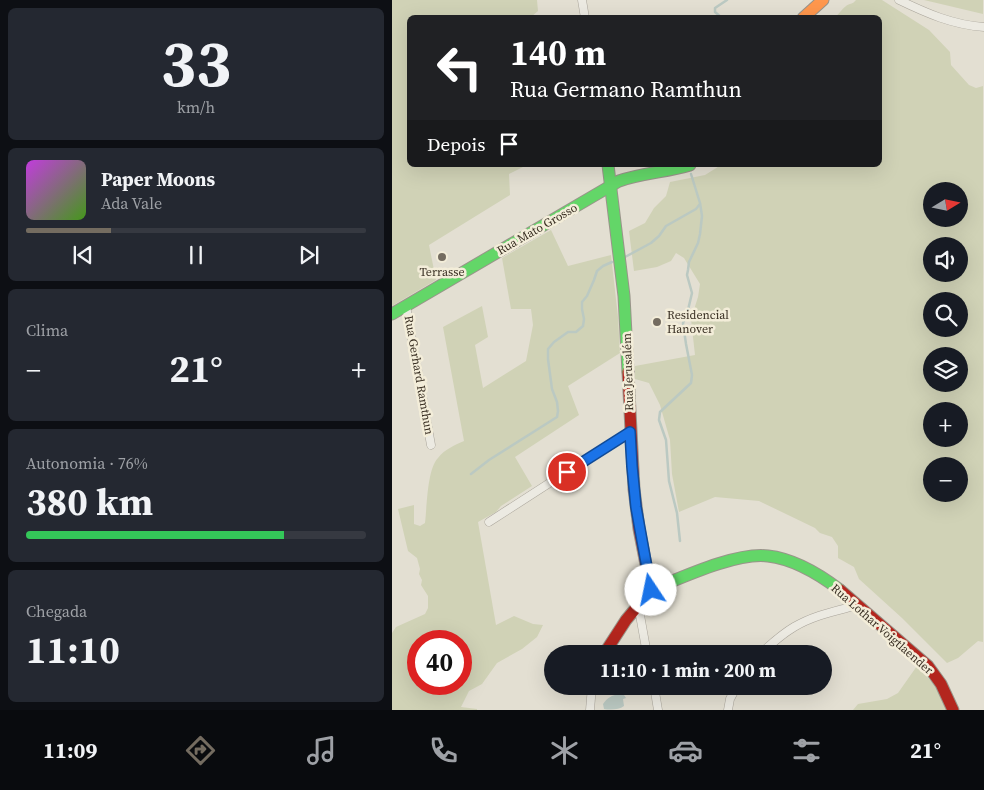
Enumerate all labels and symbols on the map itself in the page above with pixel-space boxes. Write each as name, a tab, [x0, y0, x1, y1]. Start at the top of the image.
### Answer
north arrow	[923, 182, 968, 228]
street label: Rua Mato Grosso	[494, 199, 580, 259]
marker: Terrasse	[436, 251, 448, 263]
place label: Terrasse	[419, 264, 465, 280]
place label: Residencial Hanover	[667, 307, 729, 337]
street label: Rua Gerhard Ramthun	[401, 314, 437, 436]
marker: Residencial Hanover	[651, 316, 663, 328]
street label: Rua Jerusalém	[619, 333, 637, 411]
pin	[546, 451, 588, 493]
position arrow	[624, 563, 676, 615]
street label: Rua Lothar Voigtlaender	[828, 580, 936, 678]
speed limit sign: 40	[407, 630, 472, 695]

